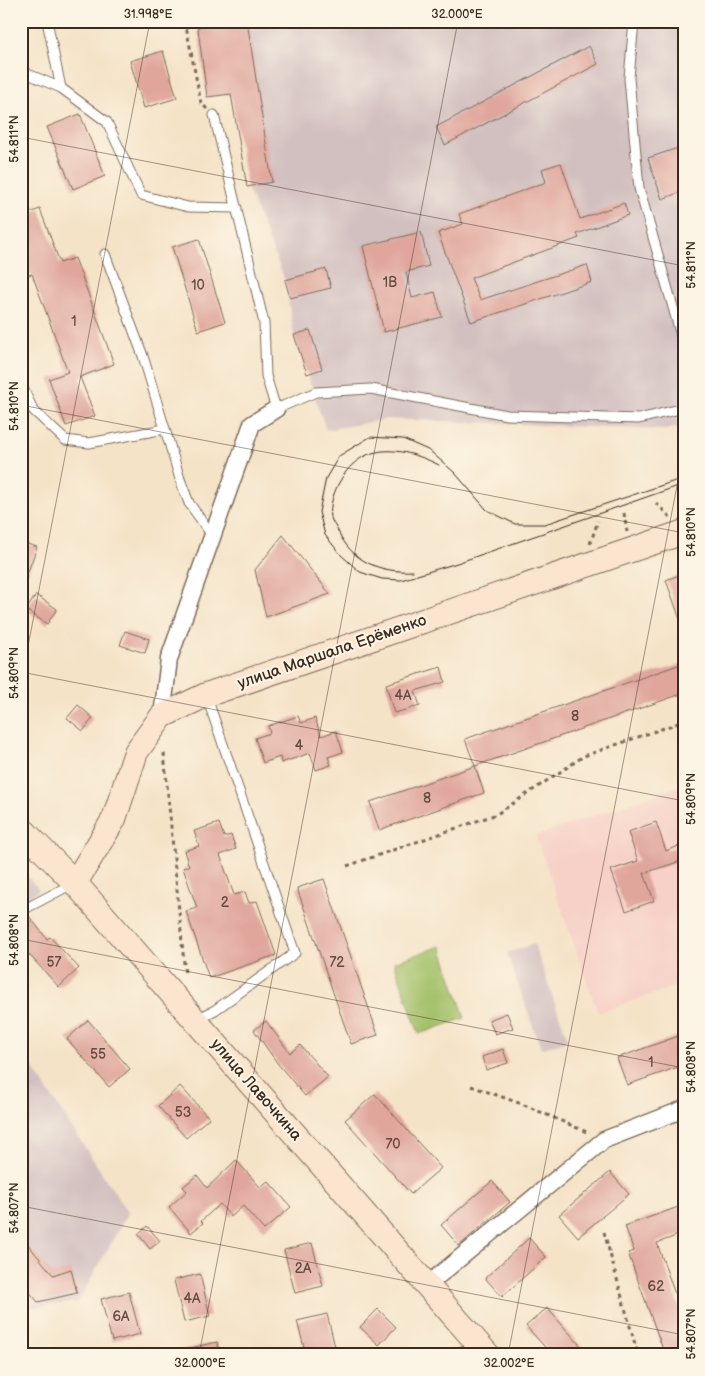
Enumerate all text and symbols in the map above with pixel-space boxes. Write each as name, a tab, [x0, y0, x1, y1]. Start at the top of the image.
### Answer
text: 31.998°E	[124, 7, 172, 22]
text: 32.000°E	[431, 7, 483, 22]
text: 54.811°N	[7, 115, 22, 163]
text: 54.811°N	[684, 241, 699, 289]
house number: 1В	[383, 274, 397, 291]
house number: 10	[191, 277, 205, 294]
house number: 1	[71, 313, 77, 330]
text: 54.810°N	[7, 381, 22, 431]
text: 54.810°N	[684, 507, 699, 557]
street label: улица Маршала Ерёменко	[235, 611, 429, 693]
text: 54.809°N	[7, 647, 22, 699]
house number: 4А	[394, 687, 412, 704]
house number: 8	[571, 708, 579, 725]
house number: 4	[295, 737, 304, 754]
text: 54.809°N	[684, 773, 699, 825]
house number: 8	[423, 790, 431, 807]
house number: 2	[221, 894, 230, 911]
text: 54.808°N	[7, 914, 22, 966]
house number: 57	[47, 954, 62, 971]
house number: 72	[329, 954, 345, 971]
street label: улица Лавочкина	[206, 1035, 306, 1145]
text: 54.808°N	[684, 1041, 699, 1093]
house number: 55	[90, 1046, 106, 1063]
house number: 1	[648, 1054, 654, 1071]
house number: 53	[175, 1104, 191, 1121]
house number: 70	[385, 1136, 401, 1153]
text: 54.807°N	[7, 1182, 22, 1234]
house number: 2А	[295, 1260, 312, 1277]
house number: 62	[648, 1278, 665, 1295]
house number: 4А	[183, 1290, 201, 1307]
house number: 6А	[112, 1308, 130, 1325]
text: 54.807°N	[684, 1308, 699, 1360]
text: 32.000°E	[174, 1356, 226, 1371]
text: 32.002°E	[483, 1356, 535, 1371]

